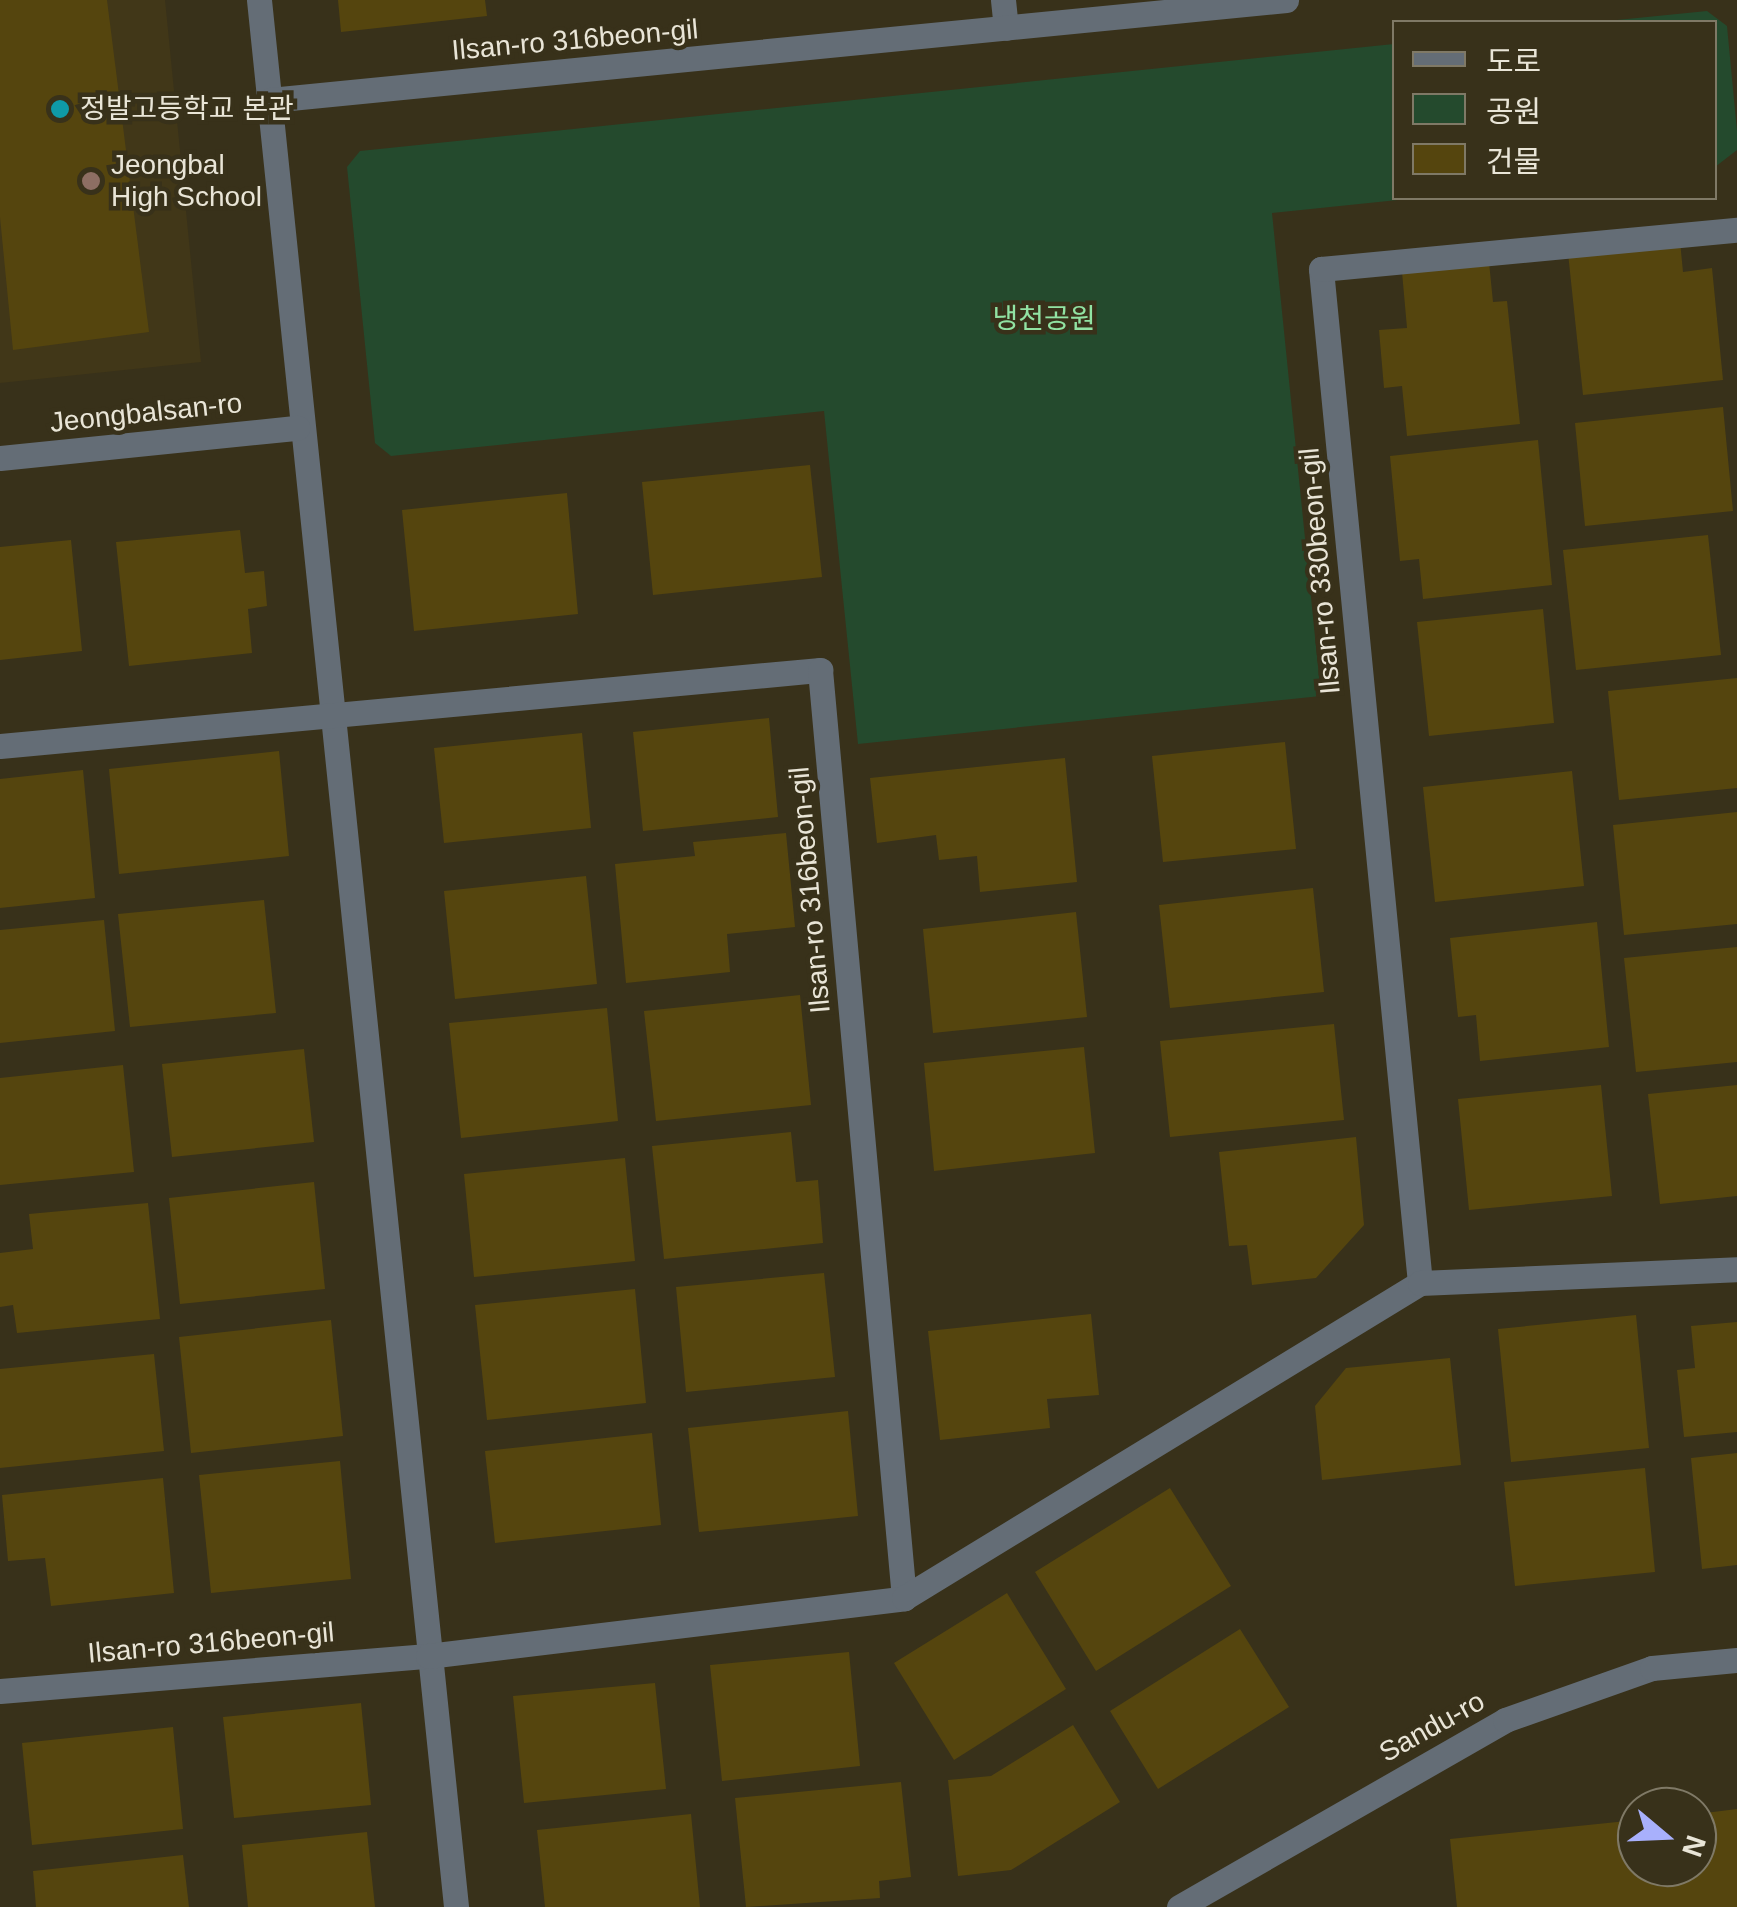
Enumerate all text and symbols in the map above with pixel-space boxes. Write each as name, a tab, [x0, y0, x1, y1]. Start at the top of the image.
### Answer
street label: Ilsan-ro 316beon-gil	[450, 12, 700, 68]
legend	[1392, 20, 1717, 200]
text: 도로	[1486, 45, 1541, 78]
place label: 정발고등학교 본관	[80, 92, 294, 126]
text: 공원	[1486, 95, 1541, 128]
marker: 정발고등학교 본관	[49, 98, 71, 120]
text: 건물	[1486, 145, 1541, 178]
place label: Jeongbal High School	[111, 148, 262, 214]
marker: Jeongbal High School	[80, 170, 102, 192]
park label: 냉천공원	[992, 302, 1096, 336]
street label: Jeongbalsan-ro	[48, 386, 244, 440]
street label: Ilsan-ro 330beon-gil	[1292, 446, 1348, 696]
street label: Ilsan-ro 316beon-gil	[782, 765, 838, 1015]
street label: Ilsan-ro 316beon-gil	[86, 1615, 336, 1671]
street label: Sandu-ro	[1373, 1684, 1491, 1770]
north arrow	[1617, 1787, 1717, 1887]
text: N	[1676, 1832, 1712, 1861]

